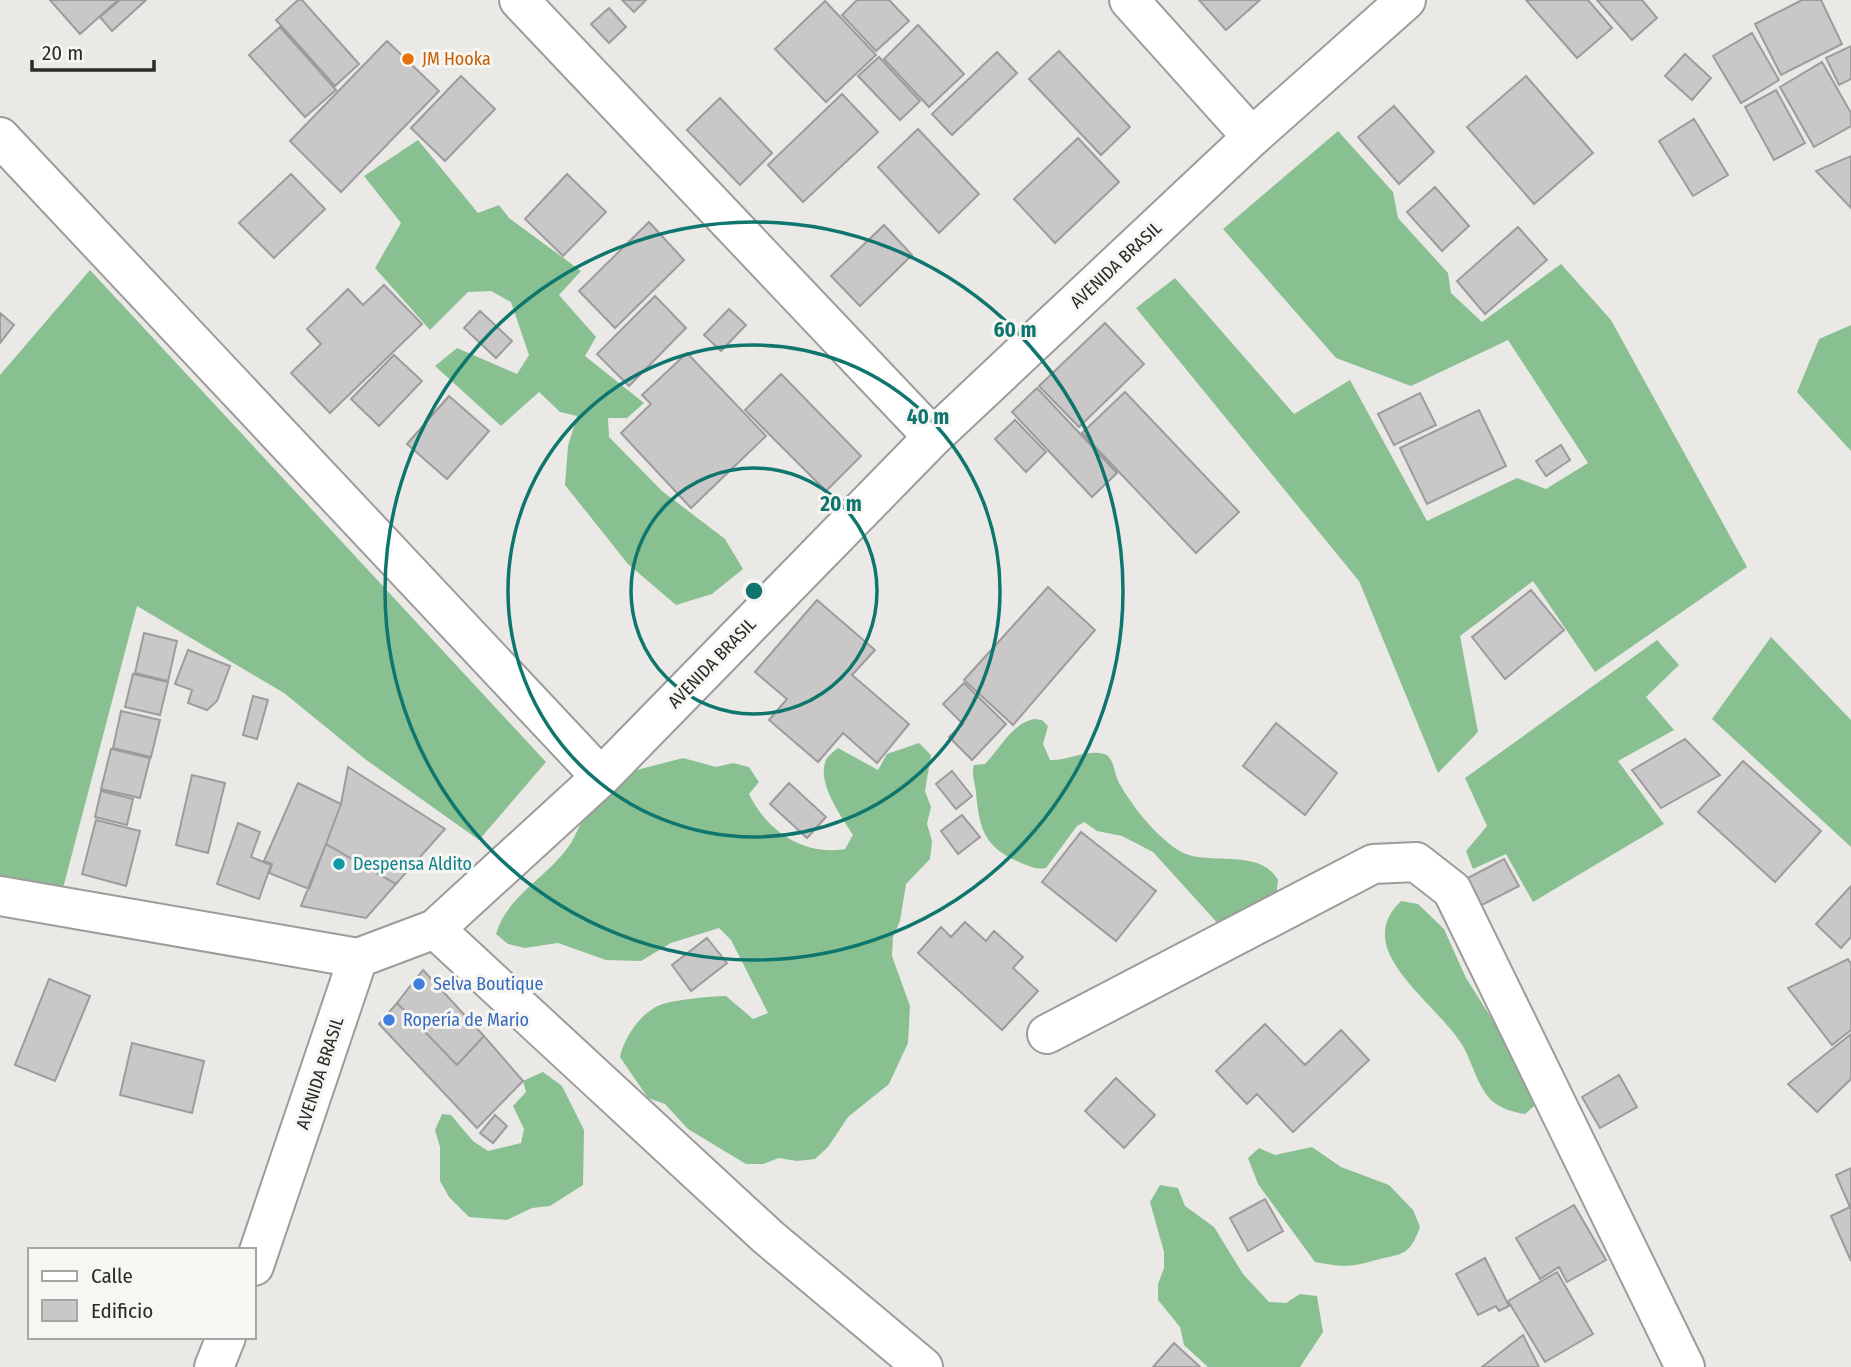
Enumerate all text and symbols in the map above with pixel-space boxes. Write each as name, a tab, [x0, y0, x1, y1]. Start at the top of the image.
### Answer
scale bar	[32, 28, 154, 72]
text: 20 m	[42, 40, 83, 66]
place label: JM Hooka	[422, 48, 491, 70]
marker: JM Hooka	[400, 51, 416, 67]
street label: AVENIDA BRASIL	[1066, 217, 1166, 313]
text: 60 m	[994, 317, 1036, 343]
text: 40 m	[907, 404, 949, 430]
text: 20 m	[819, 491, 862, 517]
centre of rings	[742, 579, 766, 603]
street label: AVENIDA BRASIL	[663, 613, 761, 713]
place label: Despensa Aldito	[353, 853, 472, 875]
marker: Despensa Aldito	[331, 856, 347, 872]
place label: Selva Boutique	[433, 973, 543, 995]
marker: Selva Boutique	[411, 976, 427, 992]
place label: Ropería de Mario	[403, 1009, 529, 1031]
marker: Ropería de Mario	[381, 1012, 397, 1028]
street label: AVENIDA BRASIL	[291, 1014, 349, 1132]
legend	[28, 1248, 256, 1339]
text: Calle	[91, 1263, 133, 1289]
text: Edificio	[91, 1298, 153, 1324]

